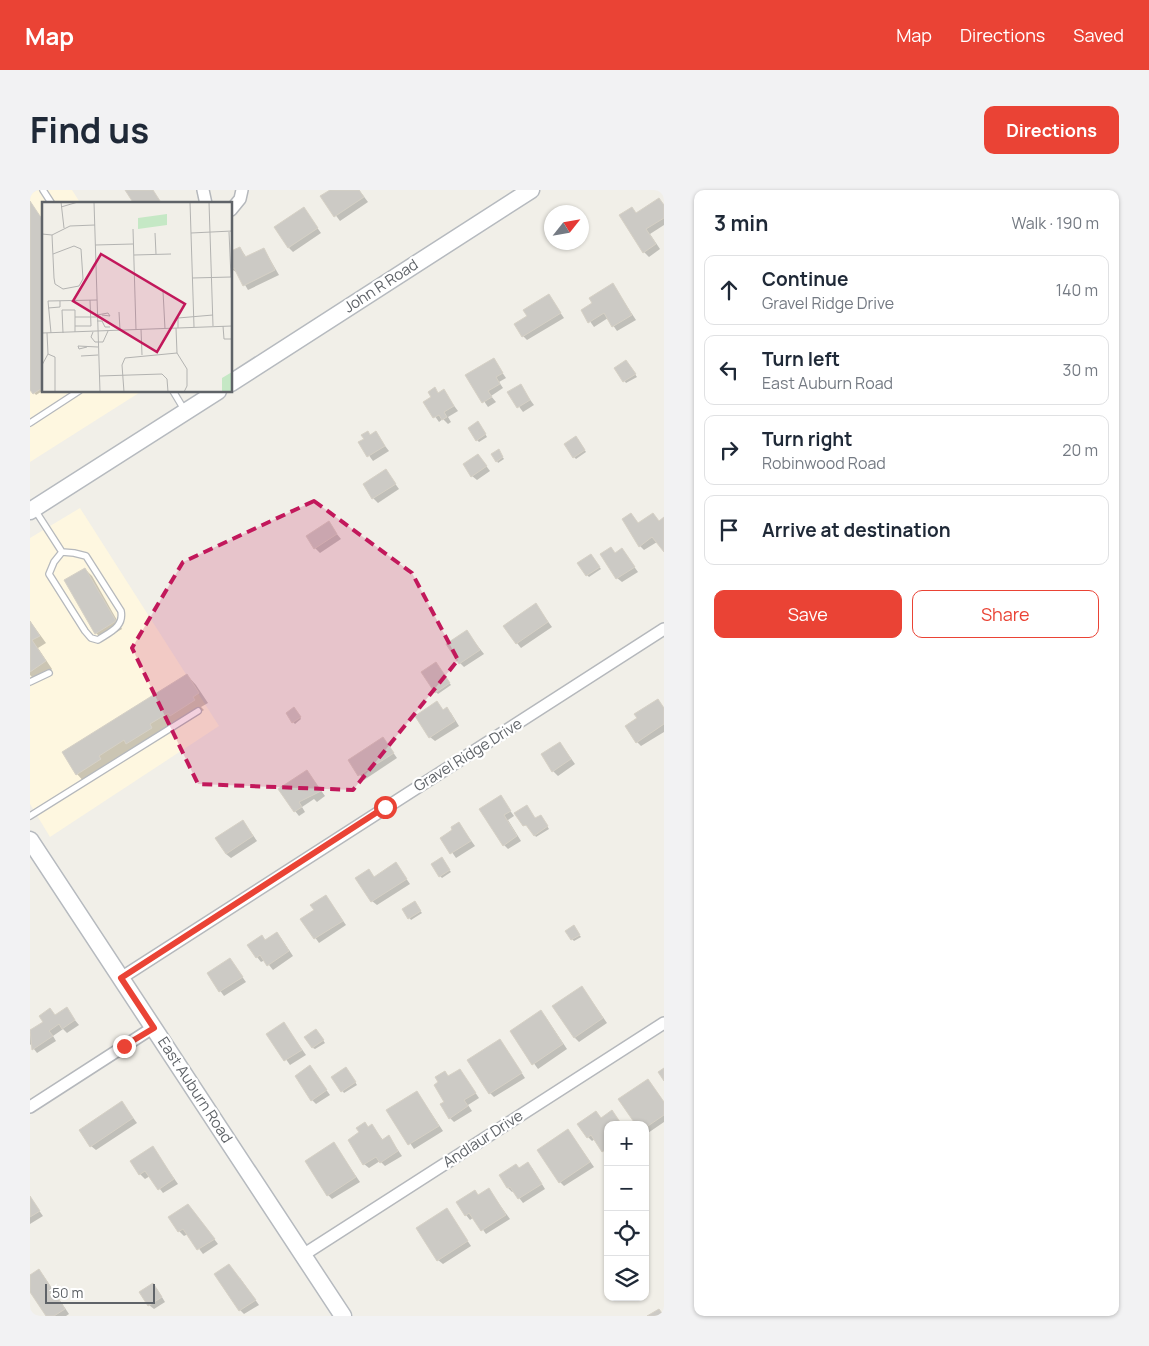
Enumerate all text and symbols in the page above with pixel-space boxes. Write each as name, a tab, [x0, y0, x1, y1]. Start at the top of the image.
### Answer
text: Map	[25, 19, 74, 52]
text: Map	[896, 23, 932, 47]
text: Directions	[960, 23, 1045, 47]
text: Saved	[1073, 23, 1124, 47]
text: Find us	[30, 106, 149, 154]
button: Directions	[984, 106, 1119, 154]
inset map	[42, 202, 232, 392]
north arrow	[544, 205, 589, 250]
text: 3 min	[714, 209, 768, 237]
text: Walk · 190 m	[1011, 212, 1099, 234]
street label: John R Road	[340, 254, 422, 317]
text: Continue	[762, 266, 848, 292]
icon: ahead	[715, 276, 743, 304]
text: 140 m	[1056, 279, 1098, 301]
text: Gravel Ridge Drive	[762, 292, 894, 314]
text: Turn left	[762, 346, 840, 372]
icon: left	[715, 356, 743, 384]
text: 30 m	[1063, 359, 1098, 381]
text: East Auburn Road	[762, 372, 893, 394]
text: Turn right	[762, 426, 852, 452]
icon: right	[715, 436, 743, 464]
text: 20 m	[1062, 439, 1098, 461]
text: Robinwood Road	[762, 452, 886, 474]
icon: arrive	[715, 516, 743, 544]
text: Arrive at destination	[762, 517, 951, 543]
button: Save	[714, 590, 902, 638]
button: Share	[912, 590, 1099, 638]
street label: Gravel Ridge Drive	[410, 713, 526, 796]
route start	[374, 796, 397, 819]
street label: East Auburn Road	[153, 1032, 238, 1147]
route end	[113, 1035, 136, 1058]
street label: Andlaur Drive	[439, 1105, 527, 1172]
map controls	[604, 1121, 649, 1301]
button: +	[604, 1121, 649, 1166]
button: −	[604, 1166, 649, 1211]
button: locate	[604, 1211, 649, 1256]
button: layers	[604, 1256, 649, 1301]
scale bar	[45, 1281, 155, 1304]
text: 50 m	[52, 1283, 83, 1302]

